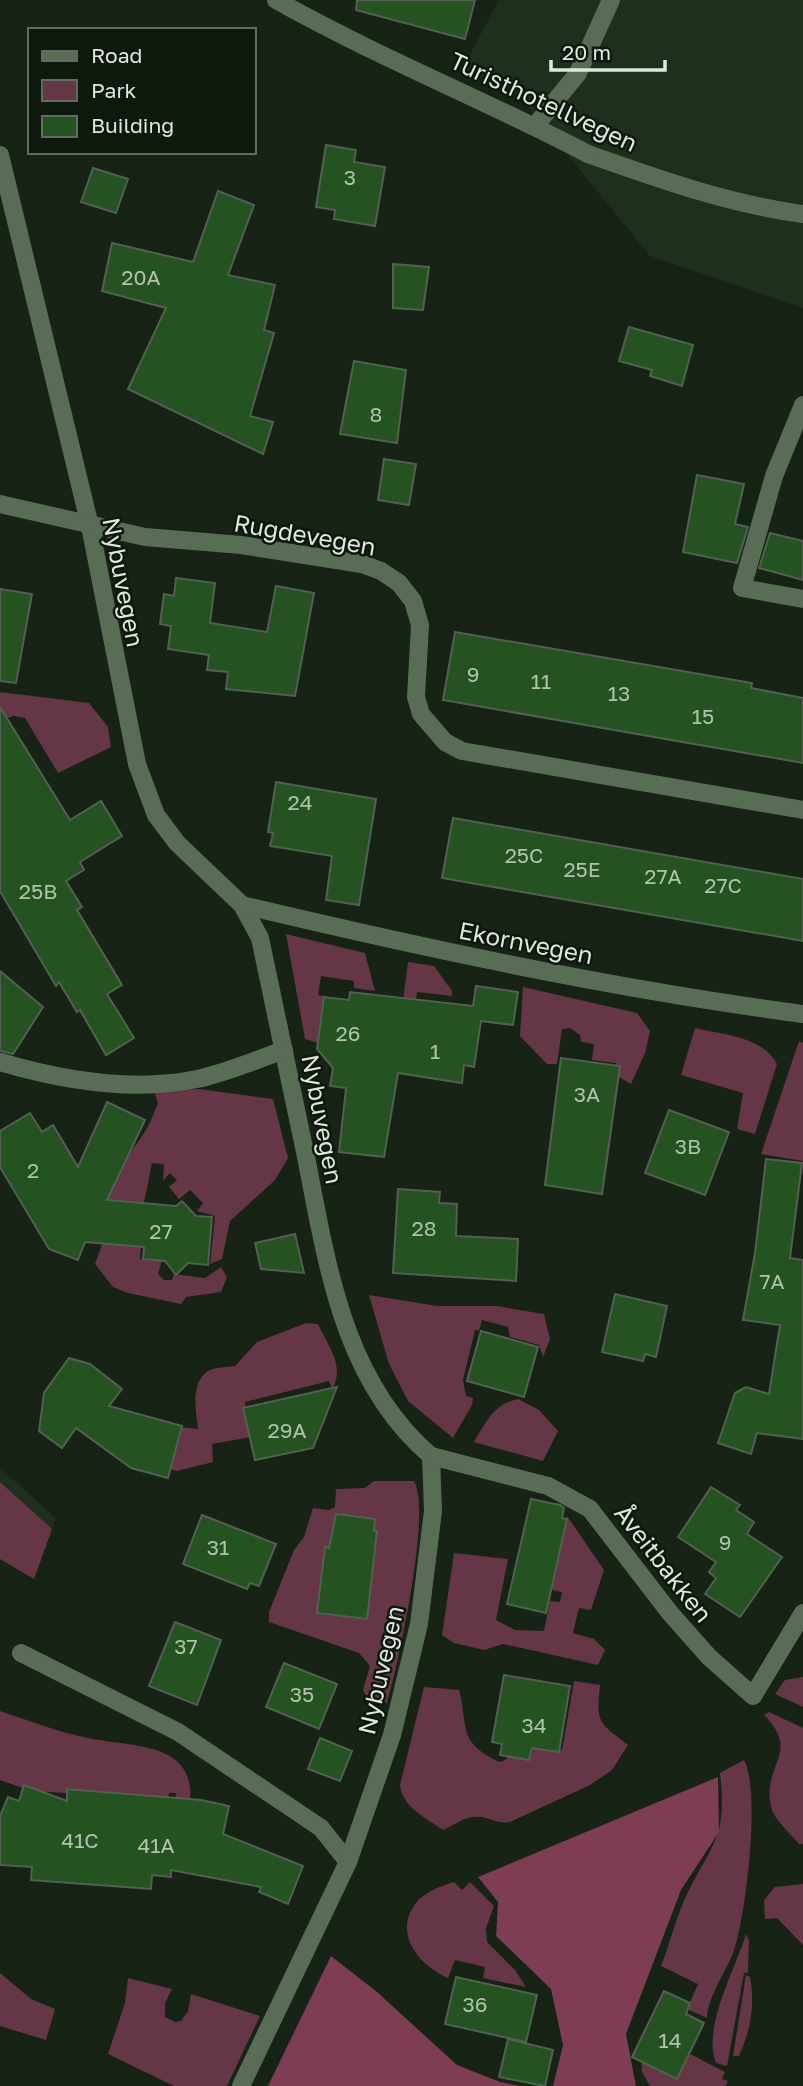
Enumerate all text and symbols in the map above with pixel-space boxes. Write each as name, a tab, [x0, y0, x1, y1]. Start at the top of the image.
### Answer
legend	[28, 28, 256, 154]
scale bar	[551, 28, 665, 72]
text: 20 m	[562, 39, 611, 65]
text: Road	[91, 42, 142, 68]
street label: Turisthotellvegen	[446, 45, 642, 157]
text: Park	[91, 77, 137, 103]
text: Building	[91, 112, 174, 138]
house number: 3	[344, 164, 356, 190]
house number: 20A	[121, 264, 161, 290]
house number: 8	[370, 401, 382, 427]
street label: Rugdevegen	[232, 507, 378, 561]
street label: Nybuvegen	[97, 515, 151, 649]
house number: 9	[467, 661, 479, 687]
house number: 11	[531, 668, 551, 694]
house number: 13	[608, 680, 630, 706]
house number: 15	[692, 703, 714, 729]
house number: 24	[288, 789, 313, 815]
house number: 25C	[505, 842, 543, 868]
house number: 25E	[563, 856, 601, 882]
house number: 27A	[644, 863, 682, 889]
house number: 27C	[704, 872, 742, 898]
house number: 25B	[19, 878, 57, 904]
street label: Ekornvegen	[456, 915, 596, 969]
house number: 26	[336, 1020, 360, 1046]
house number: 1	[430, 1038, 440, 1064]
street label: Nybuvegen	[296, 1052, 350, 1186]
house number: 3A	[574, 1081, 600, 1107]
house number: 3B	[675, 1133, 701, 1159]
house number: 2	[27, 1157, 39, 1183]
house number: 28	[412, 1215, 437, 1241]
house number: 27	[149, 1218, 173, 1244]
house number: 7A	[759, 1268, 785, 1294]
house number: 29A	[268, 1417, 306, 1443]
street label: Åveitbakken	[609, 1498, 719, 1628]
house number: 9	[719, 1529, 731, 1555]
house number: 31	[207, 1534, 229, 1560]
street label: Nybuvegen	[351, 1603, 409, 1737]
house number: 37	[174, 1633, 198, 1659]
house number: 35	[290, 1681, 314, 1707]
house number: 34	[521, 1712, 547, 1738]
house number: 41C	[61, 1827, 99, 1853]
house number: 41A	[137, 1832, 175, 1858]
house number: 36	[463, 1991, 488, 2017]
house number: 14	[659, 2027, 682, 2053]

